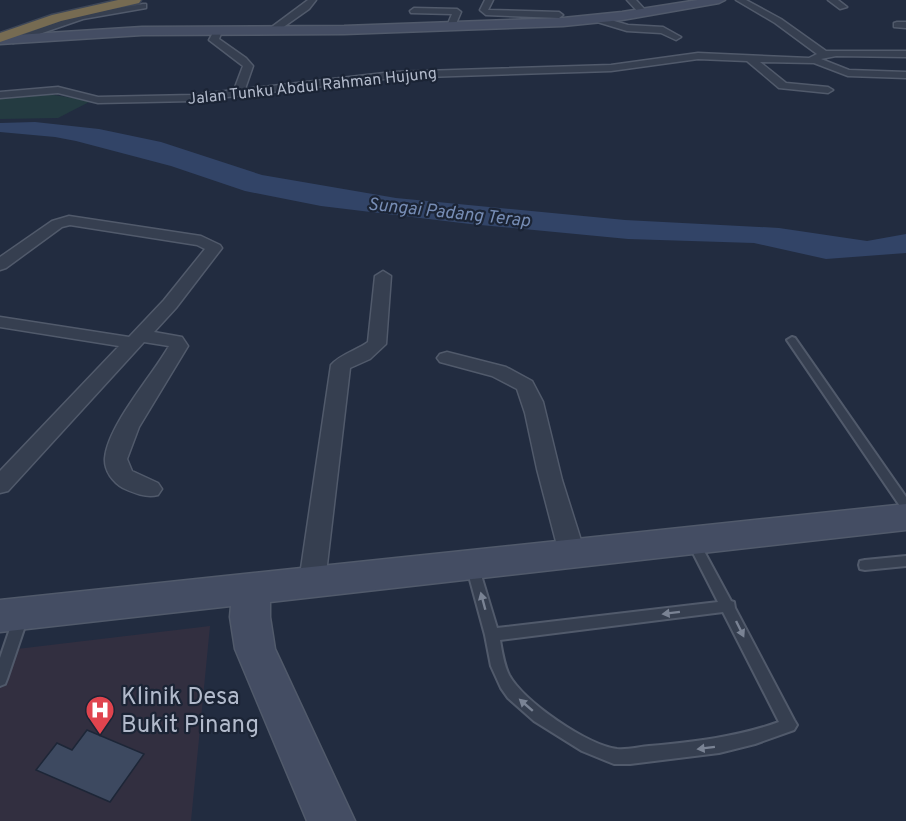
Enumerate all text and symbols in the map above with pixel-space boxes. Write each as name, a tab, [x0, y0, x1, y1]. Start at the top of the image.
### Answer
street label: Jalan Tunku Abdul Rahman Hujung	[186, 64, 438, 110]
water label: Sungai Padang Terap	[367, 194, 531, 233]
one-way arrow	[478, 592, 488, 610]
one-way arrow	[661, 609, 680, 618]
one-way arrow	[735, 620, 745, 637]
place label: Klinik Desa Bukit Pinang	[121, 683, 259, 741]
hospital icon: Klinik Desa Bukit Pinang	[84, 694, 116, 736]
one-way arrow	[519, 699, 534, 712]
one-way arrow	[696, 743, 715, 752]

